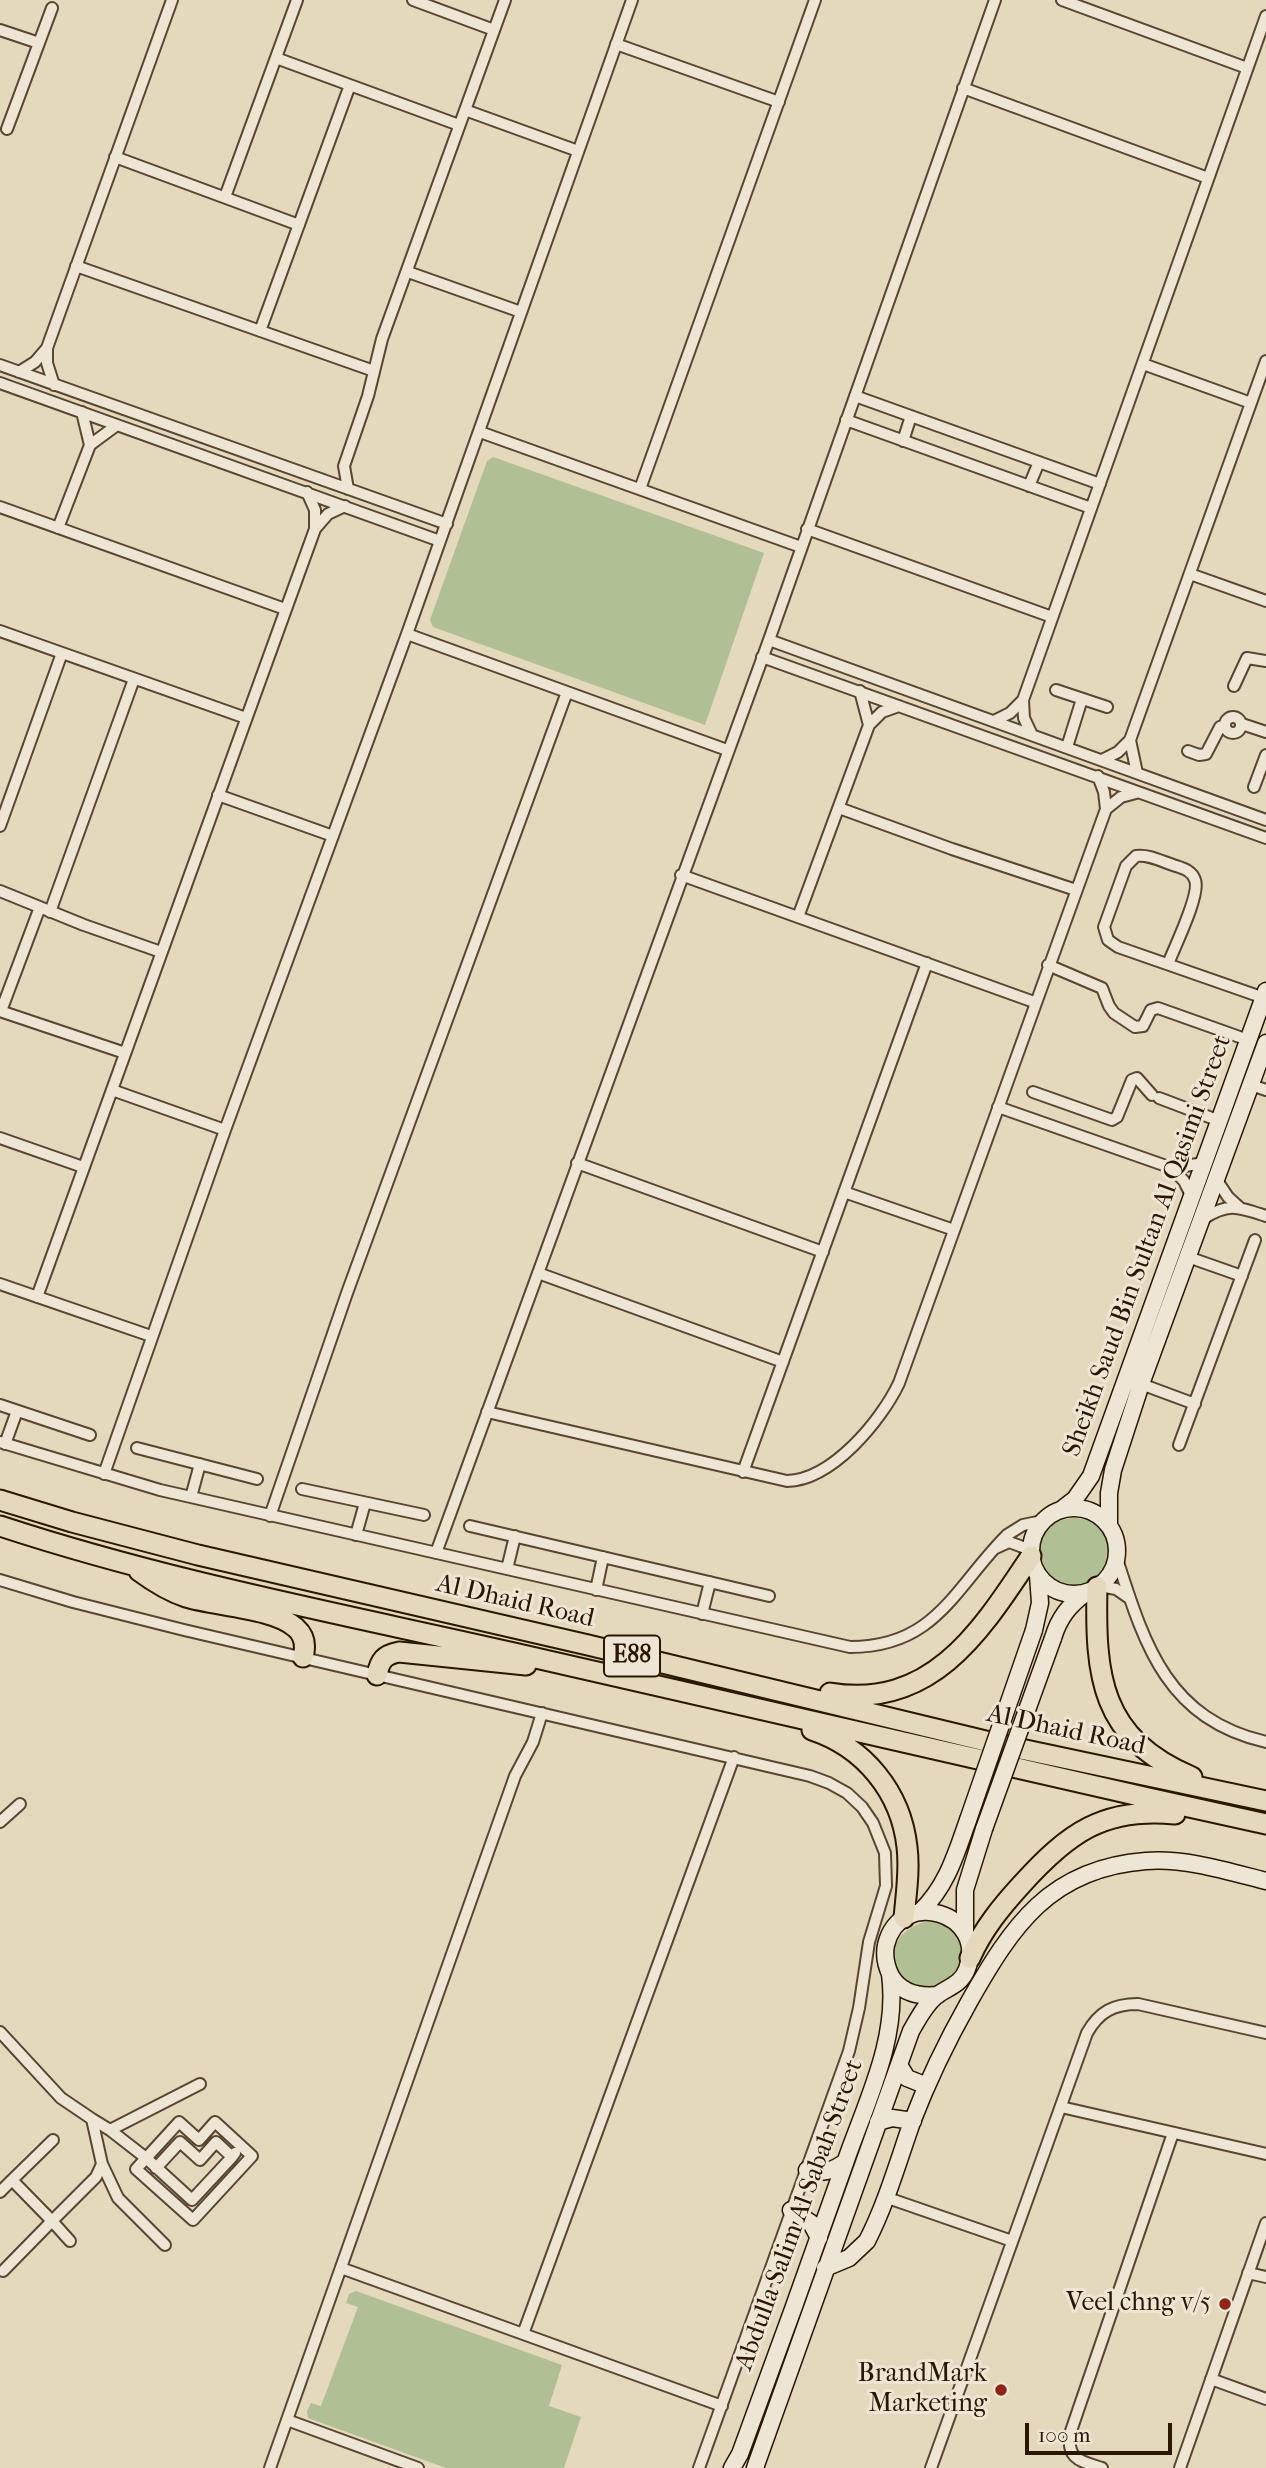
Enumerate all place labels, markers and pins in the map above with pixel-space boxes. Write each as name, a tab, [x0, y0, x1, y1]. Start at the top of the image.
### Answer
place label: Veel chng v/5	[1066, 2288, 1211, 2320]
marker: Veel chng v/5	[1217, 2296, 1233, 2312]
place label: BrandMark Marketing	[858, 2359, 987, 2420]
marker: BrandMark Marketing	[993, 2382, 1009, 2398]

